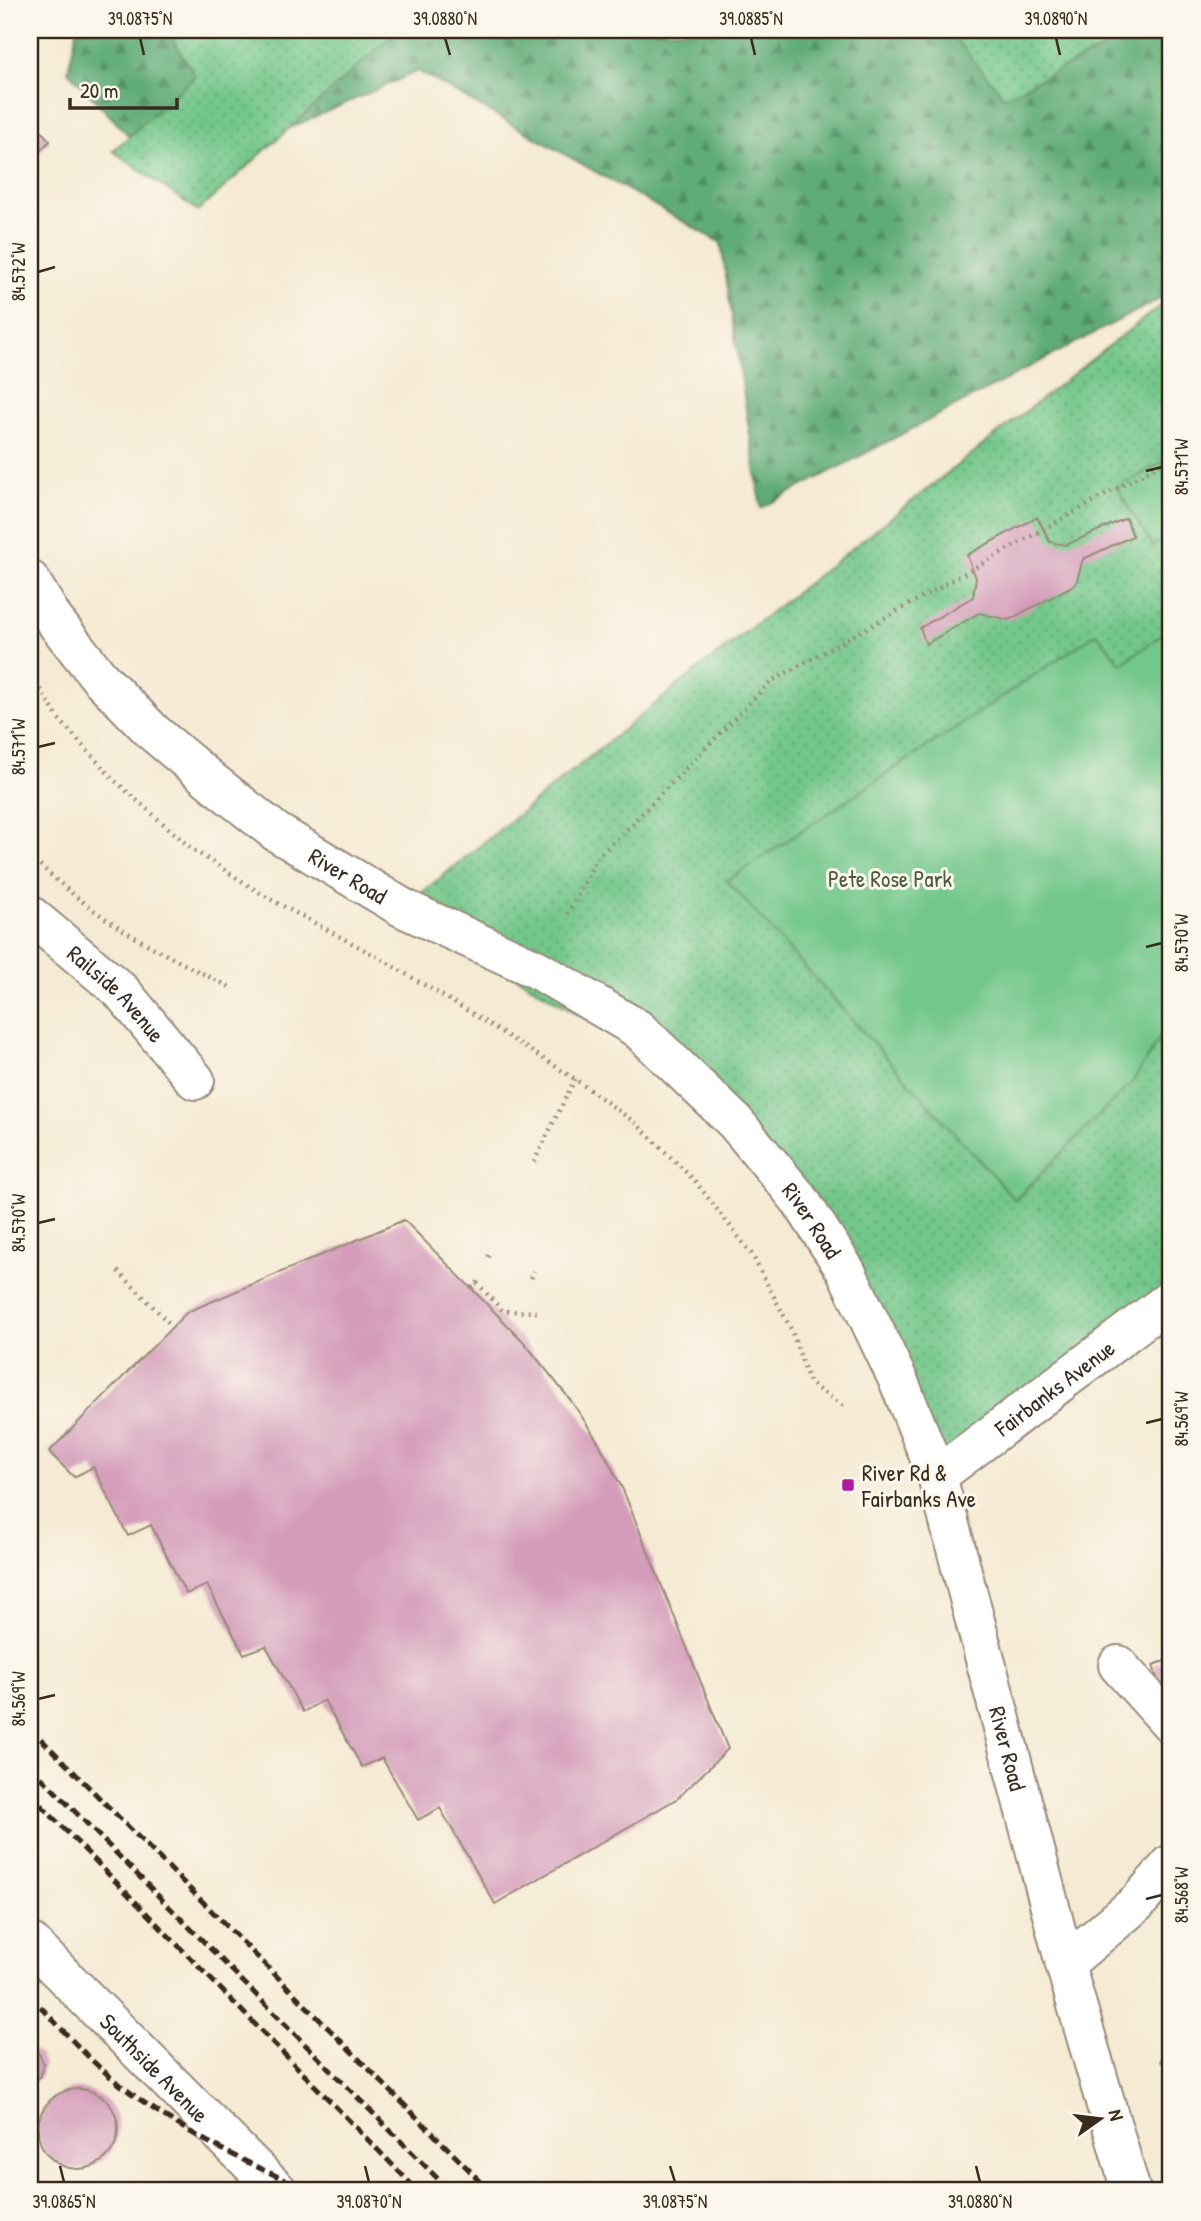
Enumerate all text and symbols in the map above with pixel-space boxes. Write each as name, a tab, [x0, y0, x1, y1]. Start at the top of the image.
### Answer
text: 39.0875°N	[108, 6, 172, 31]
text: 39.0880°N	[413, 6, 477, 31]
text: 39.0885°N	[719, 6, 783, 31]
text: 39.0890°N	[1025, 6, 1087, 31]
scale bar	[70, 66, 177, 110]
text: 20 m	[80, 76, 118, 105]
text: 84.572°W	[6, 243, 31, 301]
text: 84.571°W	[1169, 439, 1194, 495]
text: 84.571°W	[6, 719, 31, 775]
street label: River Road	[303, 840, 393, 911]
park label: Pete Rose Park	[828, 863, 952, 894]
text: 84.570°W	[1169, 914, 1194, 972]
street label: Railside Avenue	[61, 938, 172, 1048]
street label: River Road	[776, 1175, 849, 1264]
text: 84.570°W	[6, 1194, 31, 1252]
street label: Fairbanks Avenue	[987, 1332, 1120, 1443]
text: 84.569°W	[1169, 1391, 1194, 1447]
place label: River Rd & Fairbanks Ave	[861, 1457, 976, 1514]
marker: River Rd & Fairbanks Ave	[840, 1477, 856, 1493]
text: 84.569°W	[6, 1671, 31, 1727]
street label: River Road	[983, 1703, 1034, 1794]
text: 84.568°W	[1169, 1867, 1194, 1923]
street label: Southside Avenue	[94, 2006, 216, 2129]
north arrow	[1064, 2084, 1134, 2154]
text: N	[1103, 2107, 1130, 2123]
text: 39.0865°N	[33, 2189, 95, 2214]
text: 39.0870°N	[336, 2189, 402, 2214]
text: 39.0875°N	[643, 2189, 707, 2214]
text: 39.0880°N	[948, 2189, 1012, 2214]

